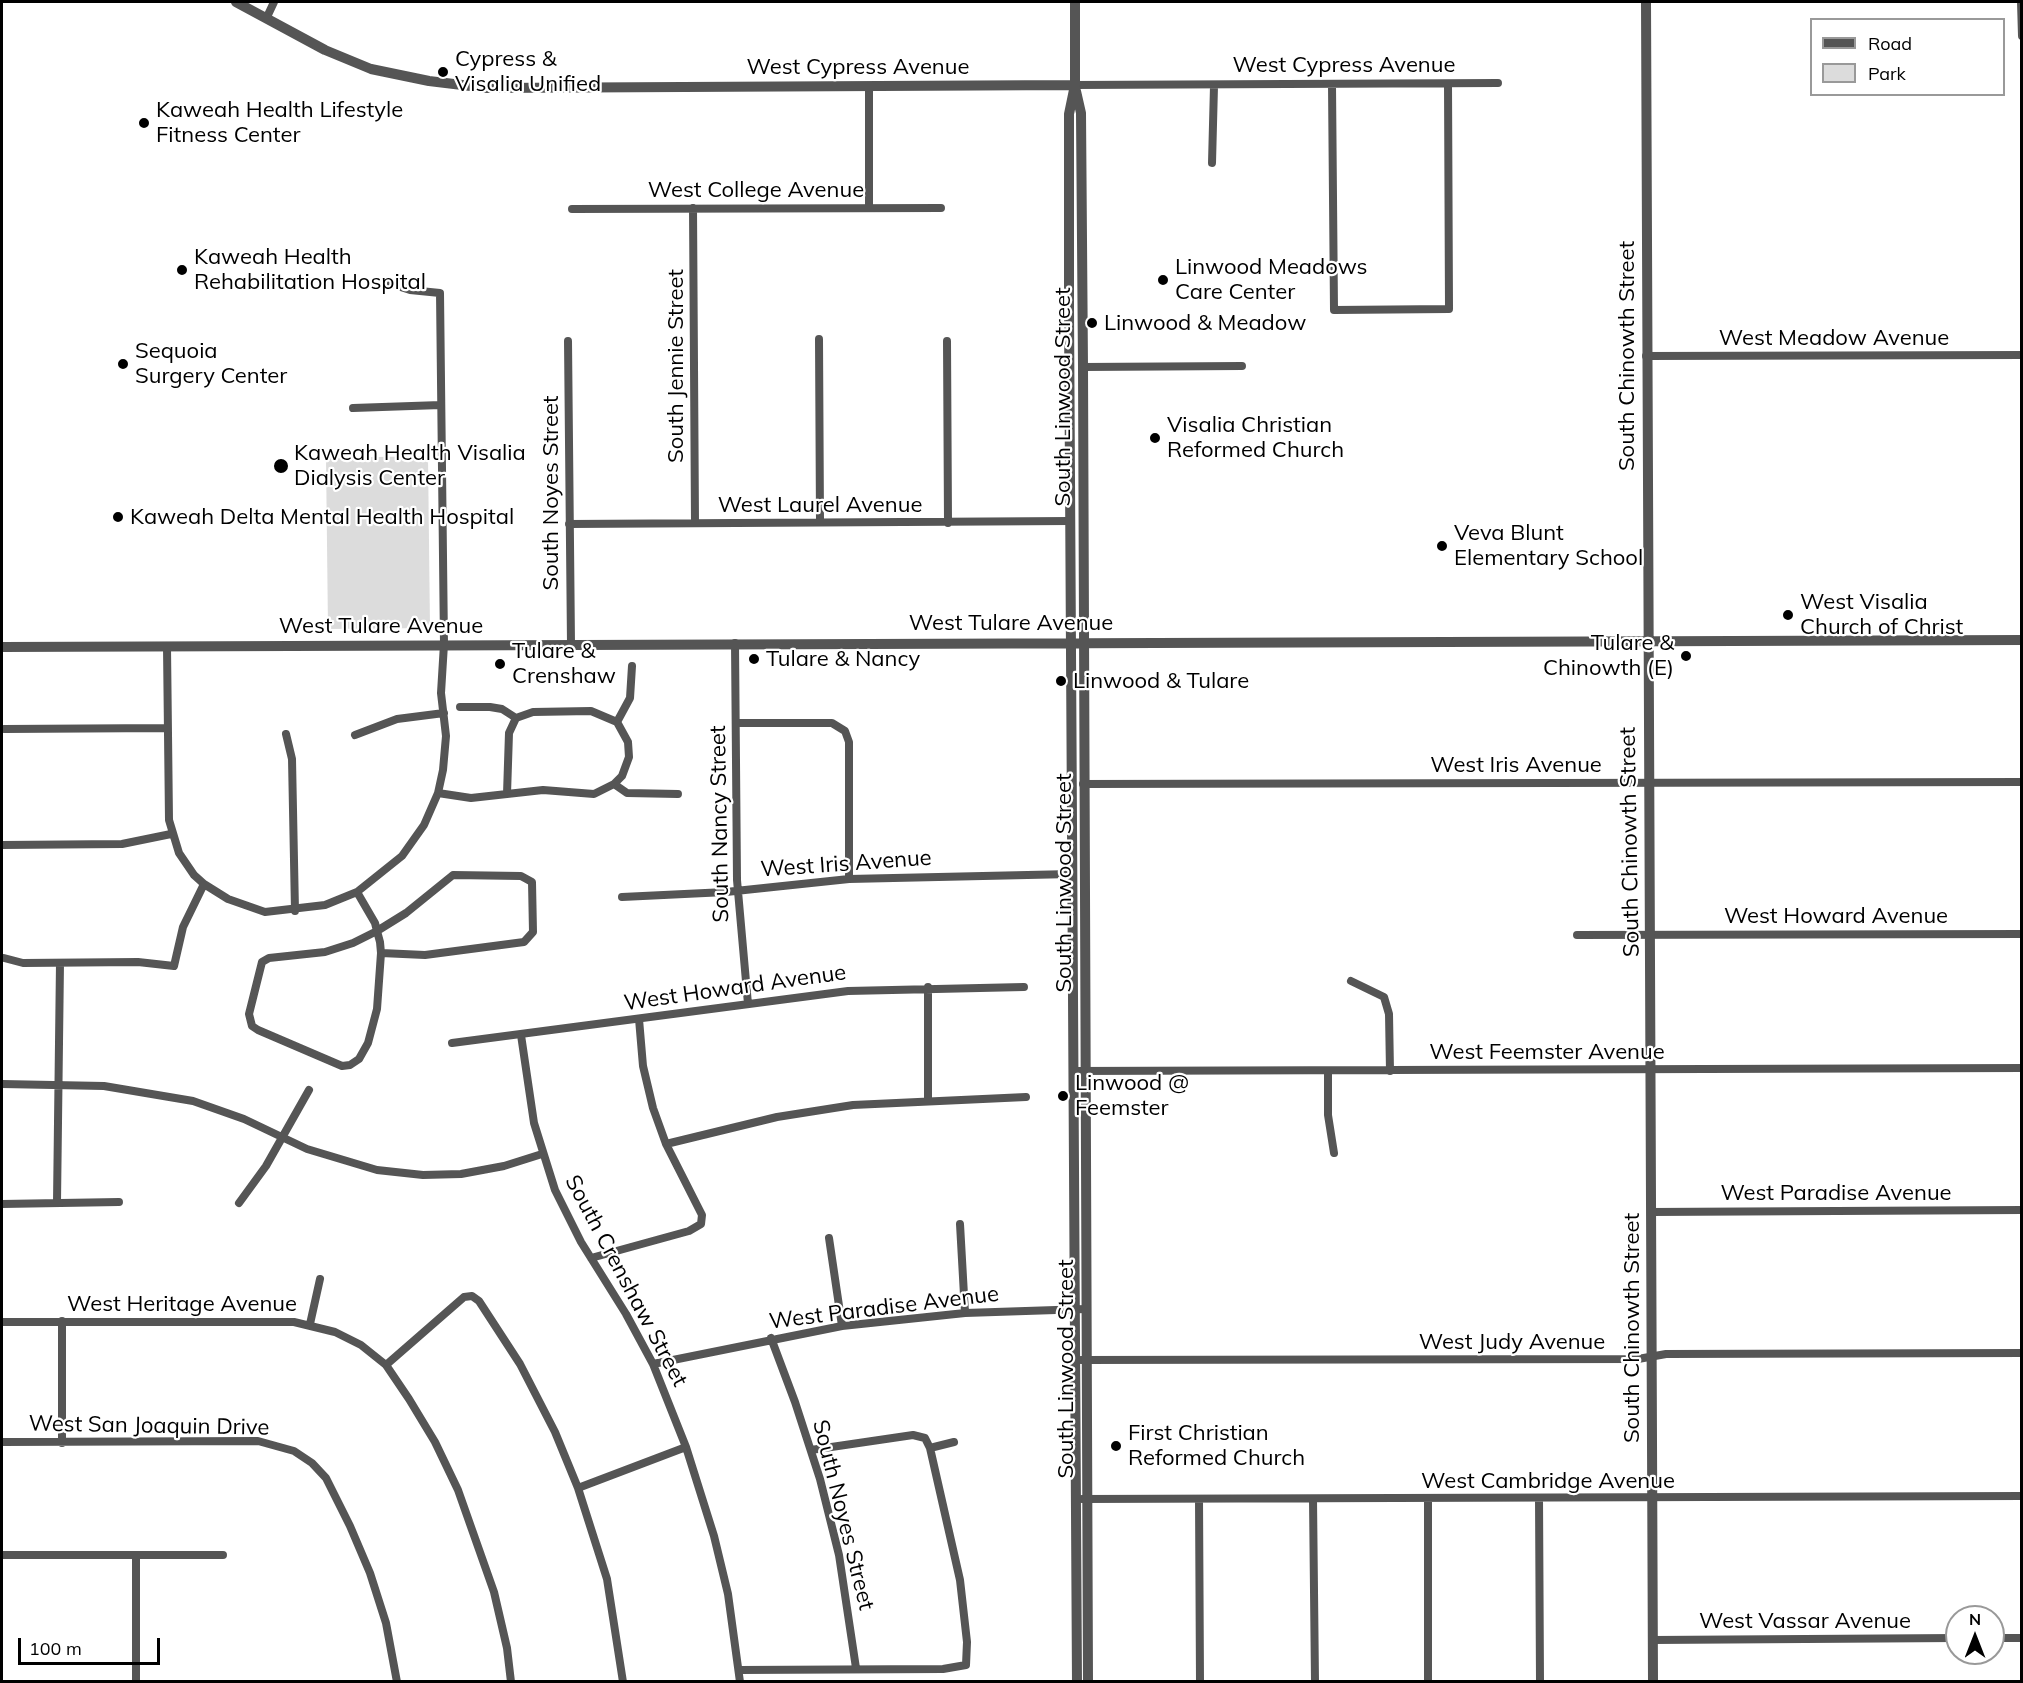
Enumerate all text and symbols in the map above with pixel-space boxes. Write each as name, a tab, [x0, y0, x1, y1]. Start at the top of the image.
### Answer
legend	[1810, 18, 2005, 96]
text: Road	[1868, 32, 1912, 55]
place label: Cypress & Visalia Unified	[455, 46, 601, 98]
street label: West Cypress Avenue	[1233, 52, 1455, 78]
street label: West Cypress Avenue	[747, 54, 969, 80]
text: Park	[1868, 62, 1906, 85]
marker: Cypress & Visalia Unified	[436, 65, 450, 79]
place label: Kaweah Health Lifestyle Fitness Center	[156, 97, 403, 148]
marker: Kaweah Health Lifestyle Fitness Center	[137, 116, 151, 130]
street label: West College Avenue	[648, 177, 864, 203]
street label: South Chinowth Street	[1614, 241, 1640, 471]
place label: Kaweah Health Rehabilitation Hospital	[194, 244, 426, 296]
place label: Linwood Meadows Care Center	[1175, 254, 1367, 306]
marker: Kaweah Health Rehabilitation Hospital	[175, 263, 189, 277]
street label: South Jennie Street	[663, 269, 689, 463]
marker: Linwood Meadows Care Center	[1156, 273, 1170, 287]
street label: South Linwood Street	[1050, 287, 1076, 507]
place label: Linwood & Meadow	[1104, 310, 1306, 336]
marker: Linwood & Meadow	[1085, 316, 1099, 330]
street label: West Meadow Avenue	[1719, 325, 1949, 351]
place label: Sequoia Surgery Center	[135, 338, 287, 390]
marker: Sequoia Surgery Center	[116, 357, 130, 371]
street label: South Noyes Street	[538, 395, 564, 591]
place label: Visalia Christian Reformed Church	[1167, 412, 1344, 464]
marker: Visalia Christian Reformed Church	[1148, 431, 1162, 445]
place label: Kaweah Health Visalia Dialysis Center	[294, 440, 526, 492]
marker: Kaweah Health Visalia Dialysis Center	[272, 457, 290, 475]
street label: West Laurel Avenue	[718, 492, 922, 518]
place label: Kaweah Delta Mental Health Hospital	[130, 504, 514, 530]
marker: Kaweah Delta Mental Health Hospital	[111, 510, 125, 524]
place label: Veva Blunt Elementary School	[1454, 520, 1643, 572]
marker: Veva Blunt Elementary School	[1435, 539, 1449, 553]
place label: West Visalia Church of Christ	[1800, 589, 1963, 640]
marker: West Visalia Church of Christ	[1781, 608, 1795, 622]
street label: West Tulare Avenue	[909, 610, 1113, 636]
street label: West Tulare Avenue	[279, 613, 483, 639]
place label: Tulare & Chinowth (E)	[1543, 630, 1674, 682]
place label: Tulare & Crenshaw	[512, 638, 616, 690]
place label: Tulare & Nancy	[766, 646, 920, 672]
marker: Tulare & Chinowth (E)	[1679, 649, 1693, 663]
marker: Tulare & Nancy	[747, 652, 761, 666]
marker: Tulare & Crenshaw	[493, 657, 507, 671]
place label: Linwood & Tulare	[1073, 668, 1249, 694]
marker: Linwood & Tulare	[1054, 674, 1068, 688]
street label: South Nancy Street	[705, 725, 735, 923]
street label: South Chinowth Street	[1615, 727, 1645, 957]
street label: West Iris Avenue	[1430, 752, 1602, 778]
street label: South Linwood Street	[1051, 773, 1077, 993]
street label: West Iris Avenue	[759, 845, 933, 883]
street label: West Howard Avenue	[1724, 903, 1948, 929]
street label: West Howard Avenue	[622, 959, 848, 1017]
street label: West Feemster Avenue	[1429, 1039, 1665, 1065]
place label: Linwood @ Feemster	[1075, 1070, 1189, 1122]
marker: Linwood @ Feemster	[1056, 1089, 1070, 1103]
street label: South Crenshaw Street	[559, 1171, 693, 1391]
street label: West Paradise Avenue	[1720, 1180, 1952, 1206]
street label: South Chinowth Street	[1619, 1213, 1645, 1443]
street label: South Linwood Street	[1053, 1259, 1079, 1479]
street label: West Paradise Avenue	[768, 1281, 1000, 1335]
street label: West Heritage Avenue	[67, 1291, 297, 1317]
street label: West Judy Avenue	[1419, 1329, 1605, 1355]
street label: West San Joaquin Drive	[28, 1411, 270, 1441]
street label: South Noyes Street	[807, 1417, 879, 1613]
place label: First Christian Reformed Church	[1128, 1420, 1305, 1472]
marker: First Christian Reformed Church	[1109, 1439, 1123, 1453]
street label: West Cambridge Avenue	[1421, 1468, 1675, 1494]
north arrow	[1945, 1605, 2005, 1665]
street label: West Vassar Avenue	[1699, 1608, 1911, 1634]
text: N	[1969, 1609, 1981, 1629]
scale bar	[21, 1626, 164, 1664]
text: 100 m	[29, 1637, 82, 1660]

